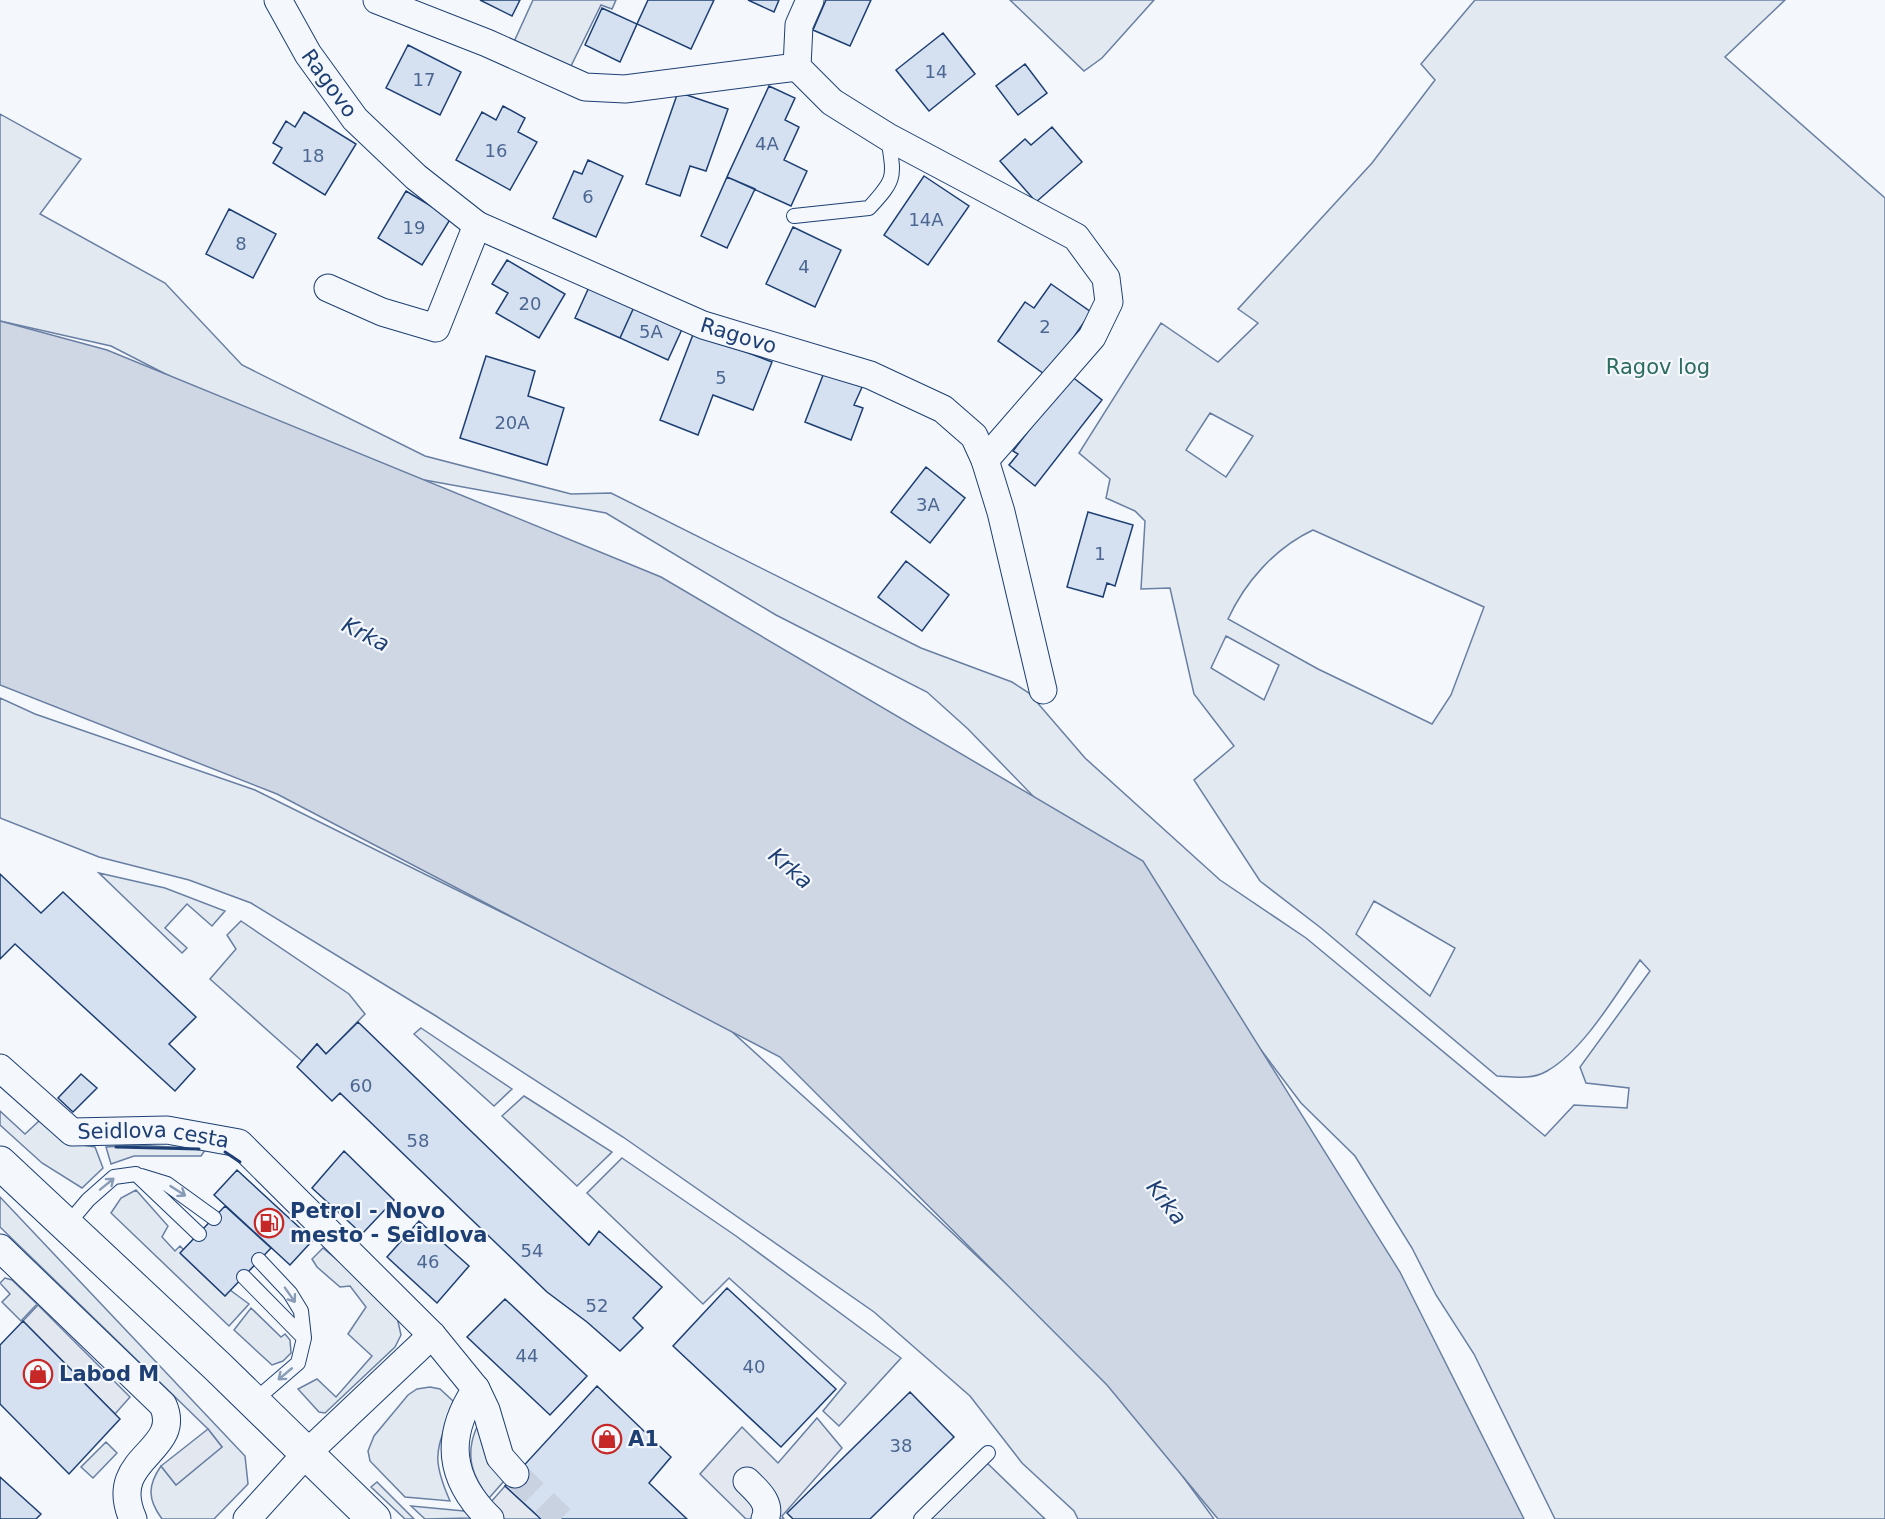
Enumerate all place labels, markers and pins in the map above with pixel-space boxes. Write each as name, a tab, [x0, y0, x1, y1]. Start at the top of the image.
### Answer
place label: Petrol - Novo mesto - Seidlova	[290, 1199, 488, 1247]
fuel station icon: Petrol - Novo mesto - Seidlova	[253, 1207, 285, 1239]
shop icon: Labod M	[22, 1358, 54, 1390]
place label: Labod M	[59, 1362, 159, 1386]
shop icon: A1	[591, 1423, 623, 1455]
place label: A1	[628, 1427, 659, 1451]

